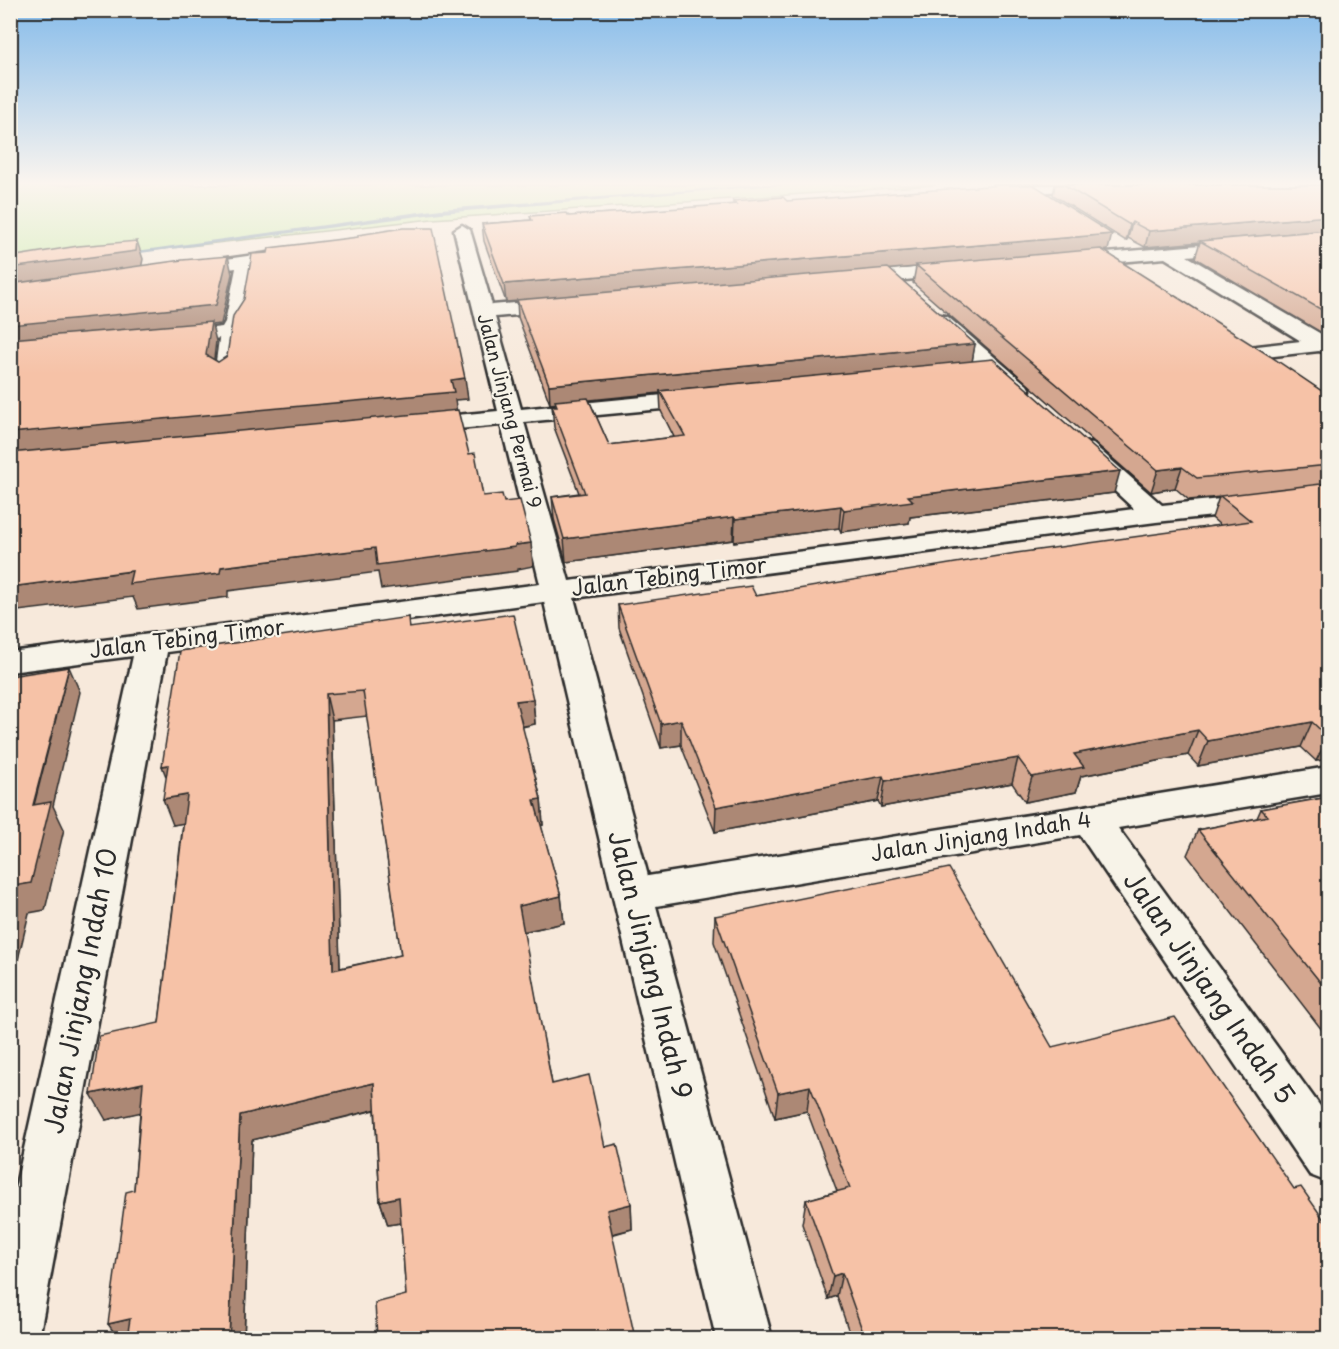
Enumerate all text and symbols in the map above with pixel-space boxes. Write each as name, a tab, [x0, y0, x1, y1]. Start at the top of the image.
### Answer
street label: Jalan Jinjang Permai 9	[471, 310, 549, 511]
street label: Jalan Tebing Timor	[570, 547, 768, 603]
street label: Jalan Tebing Timor	[88, 609, 286, 665]
street label: Jalan Jinjang Indah 4	[868, 802, 1093, 868]
street label: Jalan Jinjang Indah 9	[599, 826, 704, 1103]
street label: Jalan Jinjang Indah 10	[33, 845, 126, 1137]
street label: Jalan Jinjang Indah 5	[1115, 863, 1305, 1112]

